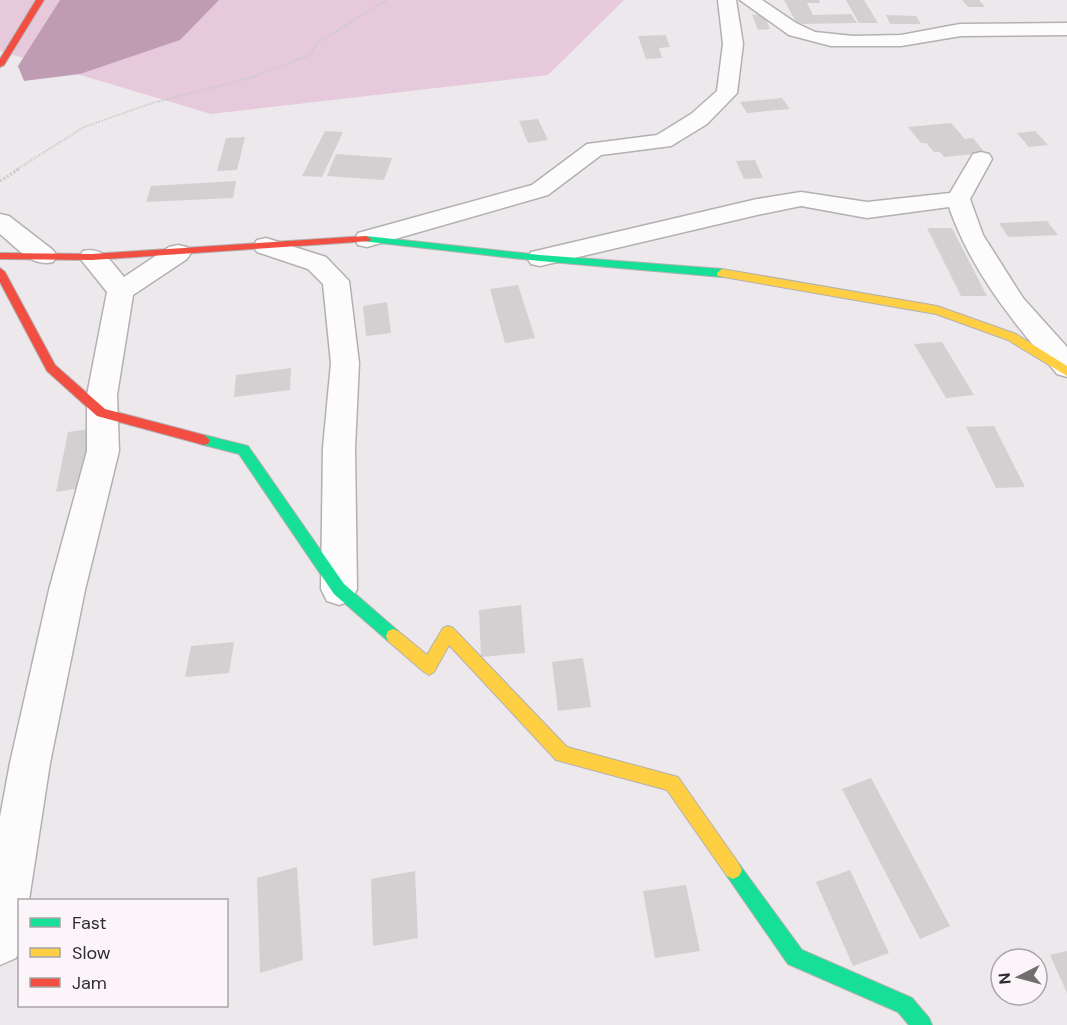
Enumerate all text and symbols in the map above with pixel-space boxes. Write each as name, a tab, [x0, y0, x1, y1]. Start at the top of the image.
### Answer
legend	[18, 899, 228, 1007]
text: Fast	[72, 911, 107, 935]
text: Slow	[72, 941, 111, 965]
north arrow	[989, 947, 1049, 1007]
text: Jam	[72, 971, 107, 995]
text: N	[994, 972, 1016, 985]

